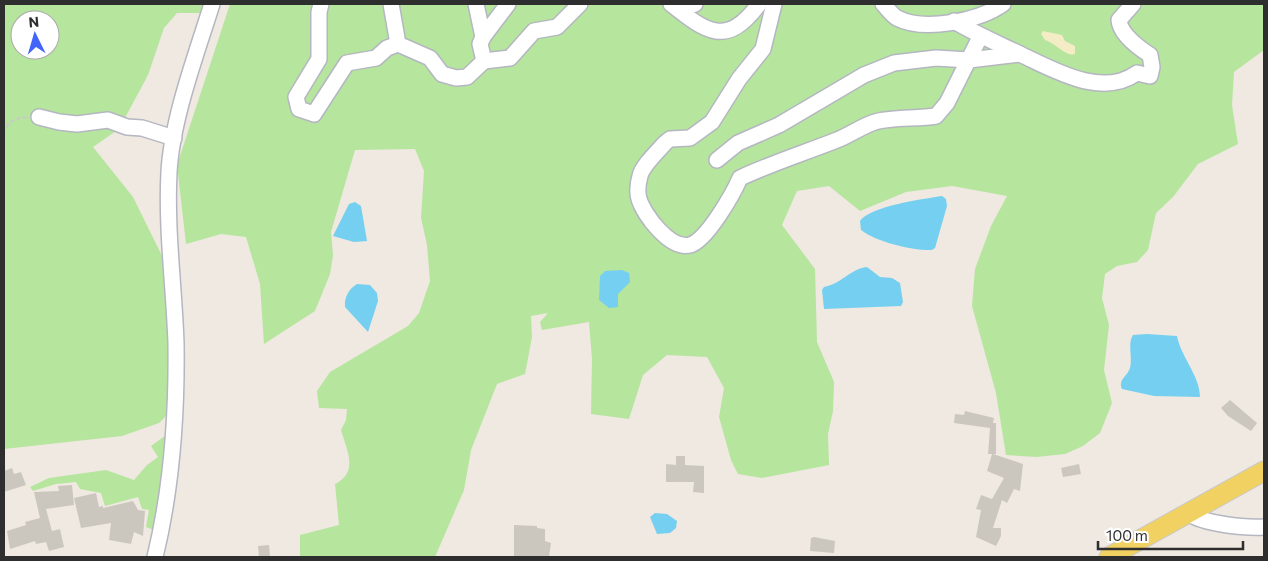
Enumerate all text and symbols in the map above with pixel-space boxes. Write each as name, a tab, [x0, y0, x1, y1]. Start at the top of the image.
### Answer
north arrow	[10, 10, 60, 60]
text: N	[28, 13, 40, 30]
scale bar	[1098, 518, 1243, 550]
text: 100 m	[1106, 526, 1148, 544]

